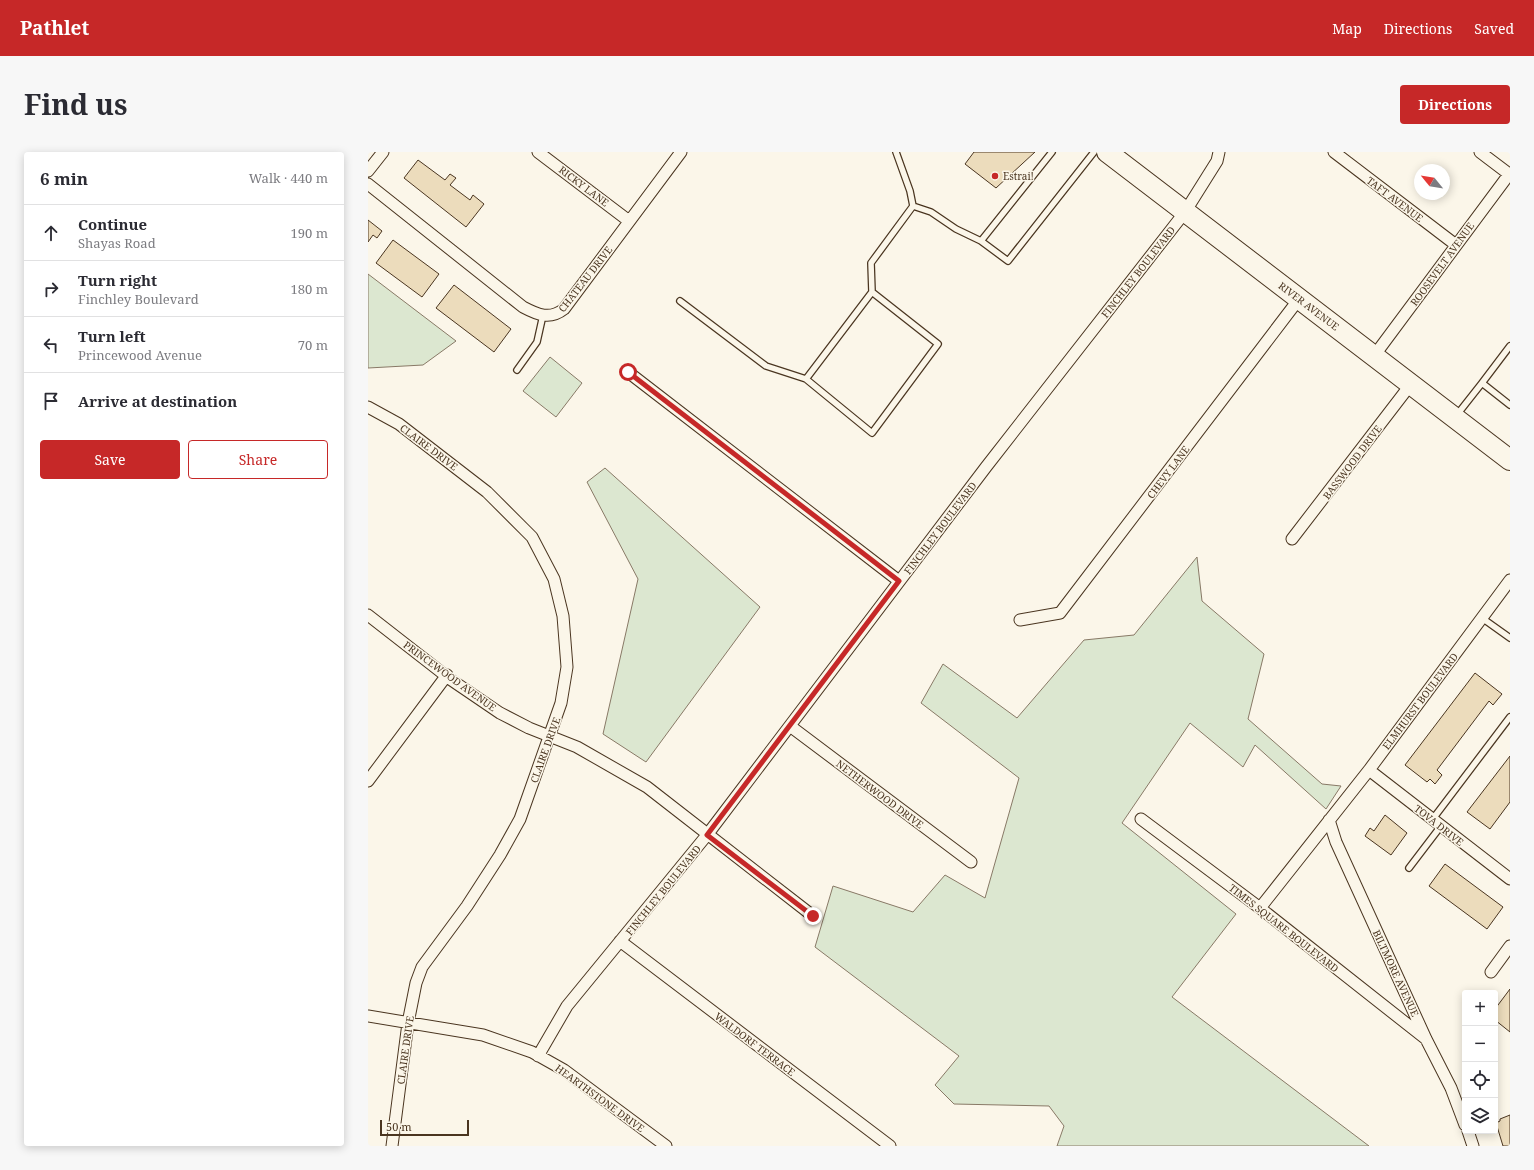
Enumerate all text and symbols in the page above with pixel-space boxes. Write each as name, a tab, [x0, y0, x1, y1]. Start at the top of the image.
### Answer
text: Pathlet	[20, 15, 89, 41]
text: Map	[1332, 19, 1362, 38]
text: Directions	[1384, 19, 1452, 38]
text: Saved	[1474, 19, 1514, 38]
text: Find us	[24, 85, 128, 123]
button: Directions	[1400, 85, 1510, 124]
street label: RICKY LANE	[556, 163, 612, 209]
north arrow	[1414, 164, 1450, 200]
text: 6 min	[40, 167, 88, 190]
text: Walk · 440 m	[249, 169, 328, 187]
place label: Estrai!	[1003, 169, 1034, 183]
marker: Estrai!	[990, 171, 1000, 181]
street label: TAFT AVENUE	[1364, 173, 1426, 225]
text: Continue	[78, 214, 147, 234]
street label: ROOSEVELT AVENUE	[1407, 219, 1477, 309]
icon: ahead	[40, 222, 62, 244]
street label: FINCHLEY BOULEVARD	[1098, 223, 1178, 321]
text: 190 m	[291, 224, 328, 242]
text: Shayas Road	[78, 234, 156, 252]
street label: CHATEAU DRIVE	[555, 243, 615, 315]
text: Turn right	[78, 270, 157, 290]
icon: right	[40, 278, 62, 300]
street label: RIVER AVENUE	[1276, 279, 1342, 333]
text: 180 m	[291, 280, 328, 298]
text: Finchley Boulevard	[78, 290, 199, 308]
text: Turn left	[78, 326, 146, 346]
icon: left	[40, 334, 62, 356]
text: 70 m	[298, 336, 328, 354]
text: Princewood Avenue	[78, 346, 202, 364]
route start	[619, 363, 637, 381]
icon: arrive	[40, 390, 62, 412]
text: Arrive at destination	[78, 391, 237, 411]
street label: CLAIRE DRIVE	[397, 421, 461, 473]
street label: BASSWOOD DRIVE	[1319, 422, 1385, 502]
button: Save	[40, 440, 180, 479]
button: Share	[188, 440, 328, 479]
street label: CHEVY LANE	[1143, 443, 1193, 501]
street label: FINCHLEY BOULEVARD	[901, 479, 979, 577]
street label: PRINCEWOOD AVENUE	[401, 638, 499, 714]
street label: ELMHURST BOULEVARD	[1379, 650, 1461, 752]
street label: CLAIRE DRIVE	[527, 715, 563, 785]
street label: NETHERWOOD DRIVE	[834, 757, 926, 831]
street label: TOVA DRIVE	[1411, 801, 1467, 849]
street label: FINCHLEY BOULEVARD	[622, 842, 704, 938]
street label: TIMES SQUARE BOULEVARD	[1226, 881, 1342, 975]
route end	[804, 907, 822, 925]
street label: BILTMORE AVENUE	[1370, 927, 1422, 1019]
map controls	[1462, 990, 1498, 1134]
button: +	[1462, 990, 1498, 1026]
street label: WALDORF TERRACE	[712, 1009, 798, 1079]
street label: CLAIRE DRIVE	[393, 1015, 417, 1085]
button: −	[1462, 1026, 1498, 1062]
street label: HEARTHSTONE DRIVE	[553, 1061, 647, 1135]
button: locate	[1462, 1062, 1498, 1098]
button: layers	[1462, 1098, 1498, 1134]
scale bar	[380, 1118, 469, 1137]
text: 50 m	[386, 1119, 412, 1134]

